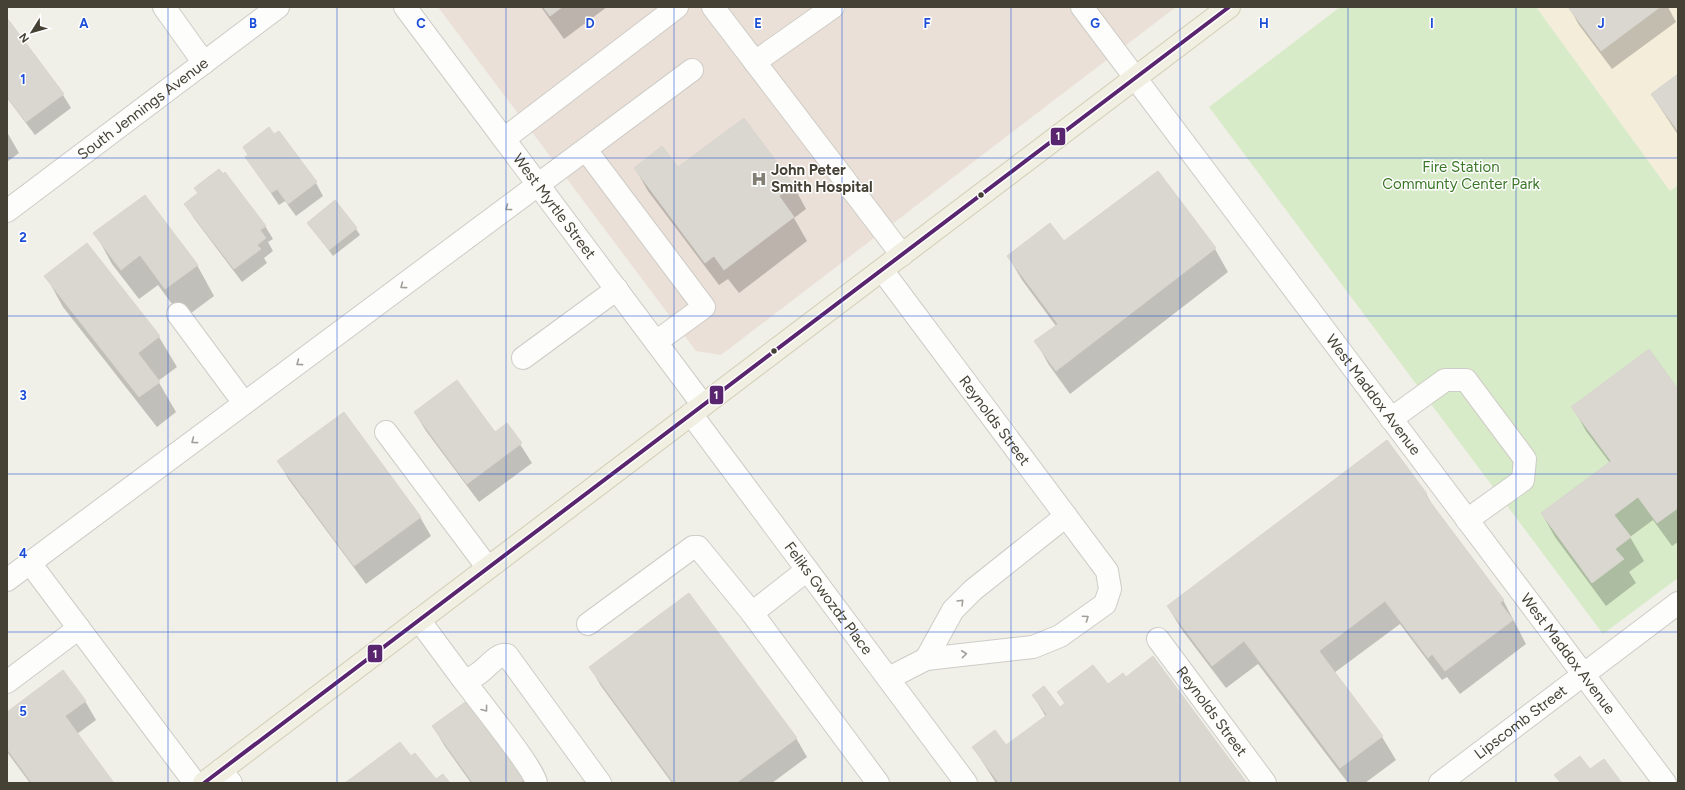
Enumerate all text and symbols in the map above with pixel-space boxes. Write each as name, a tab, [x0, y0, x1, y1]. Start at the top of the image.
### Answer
north arrow	[12, 12, 52, 52]
text: A	[79, 16, 89, 31]
text: B	[249, 16, 257, 31]
text: C	[416, 16, 426, 31]
text: D	[585, 16, 595, 31]
text: E	[754, 16, 762, 31]
text: F	[923, 16, 931, 31]
text: G	[1090, 16, 1100, 31]
text: H	[1259, 16, 1269, 31]
text: I	[1430, 16, 1434, 31]
text: J	[1597, 16, 1605, 31]
text: N	[17, 30, 32, 45]
street label: South Jennings Avenue	[74, 54, 212, 164]
text: 1	[20, 72, 26, 87]
line badge: 1	[1050, 127, 1066, 146]
text: 1	[1056, 130, 1060, 143]
street label: West Myrtle Street	[509, 150, 600, 263]
park label: Fire Station Communty Center Park	[1382, 158, 1540, 193]
place label: John Peter Smith Hospital	[771, 161, 873, 196]
hospital icon: John Peter Smith Hospital	[750, 170, 768, 188]
unlabelled marker	[976, 190, 986, 200]
one-way arrow	[505, 204, 512, 211]
text: 2	[19, 230, 27, 245]
one-way arrow	[401, 281, 408, 288]
street label: West Maddox Avenue	[1322, 331, 1425, 459]
unlabelled marker	[769, 346, 779, 356]
one-way arrow	[296, 358, 303, 365]
street label: Reynolds Street	[955, 372, 1034, 469]
line badge: 1	[709, 385, 724, 405]
text: 3	[19, 388, 27, 403]
text: 1	[714, 389, 718, 402]
one-way arrow	[192, 436, 199, 443]
street label: Feliks Gwozdz Place	[781, 539, 876, 658]
text: 4	[19, 546, 27, 561]
street label: West Maddox Avenue	[1517, 590, 1619, 718]
one-way arrow	[956, 599, 964, 607]
one-way arrow	[1082, 615, 1089, 623]
line badge: 1	[367, 644, 383, 663]
text: 1	[373, 648, 377, 661]
one-way arrow	[961, 650, 967, 659]
street label: Reynolds Street	[1172, 663, 1251, 760]
street label: Lipscomb Street	[1471, 681, 1571, 763]
text: 5	[19, 704, 27, 719]
one-way arrow	[480, 705, 487, 712]

